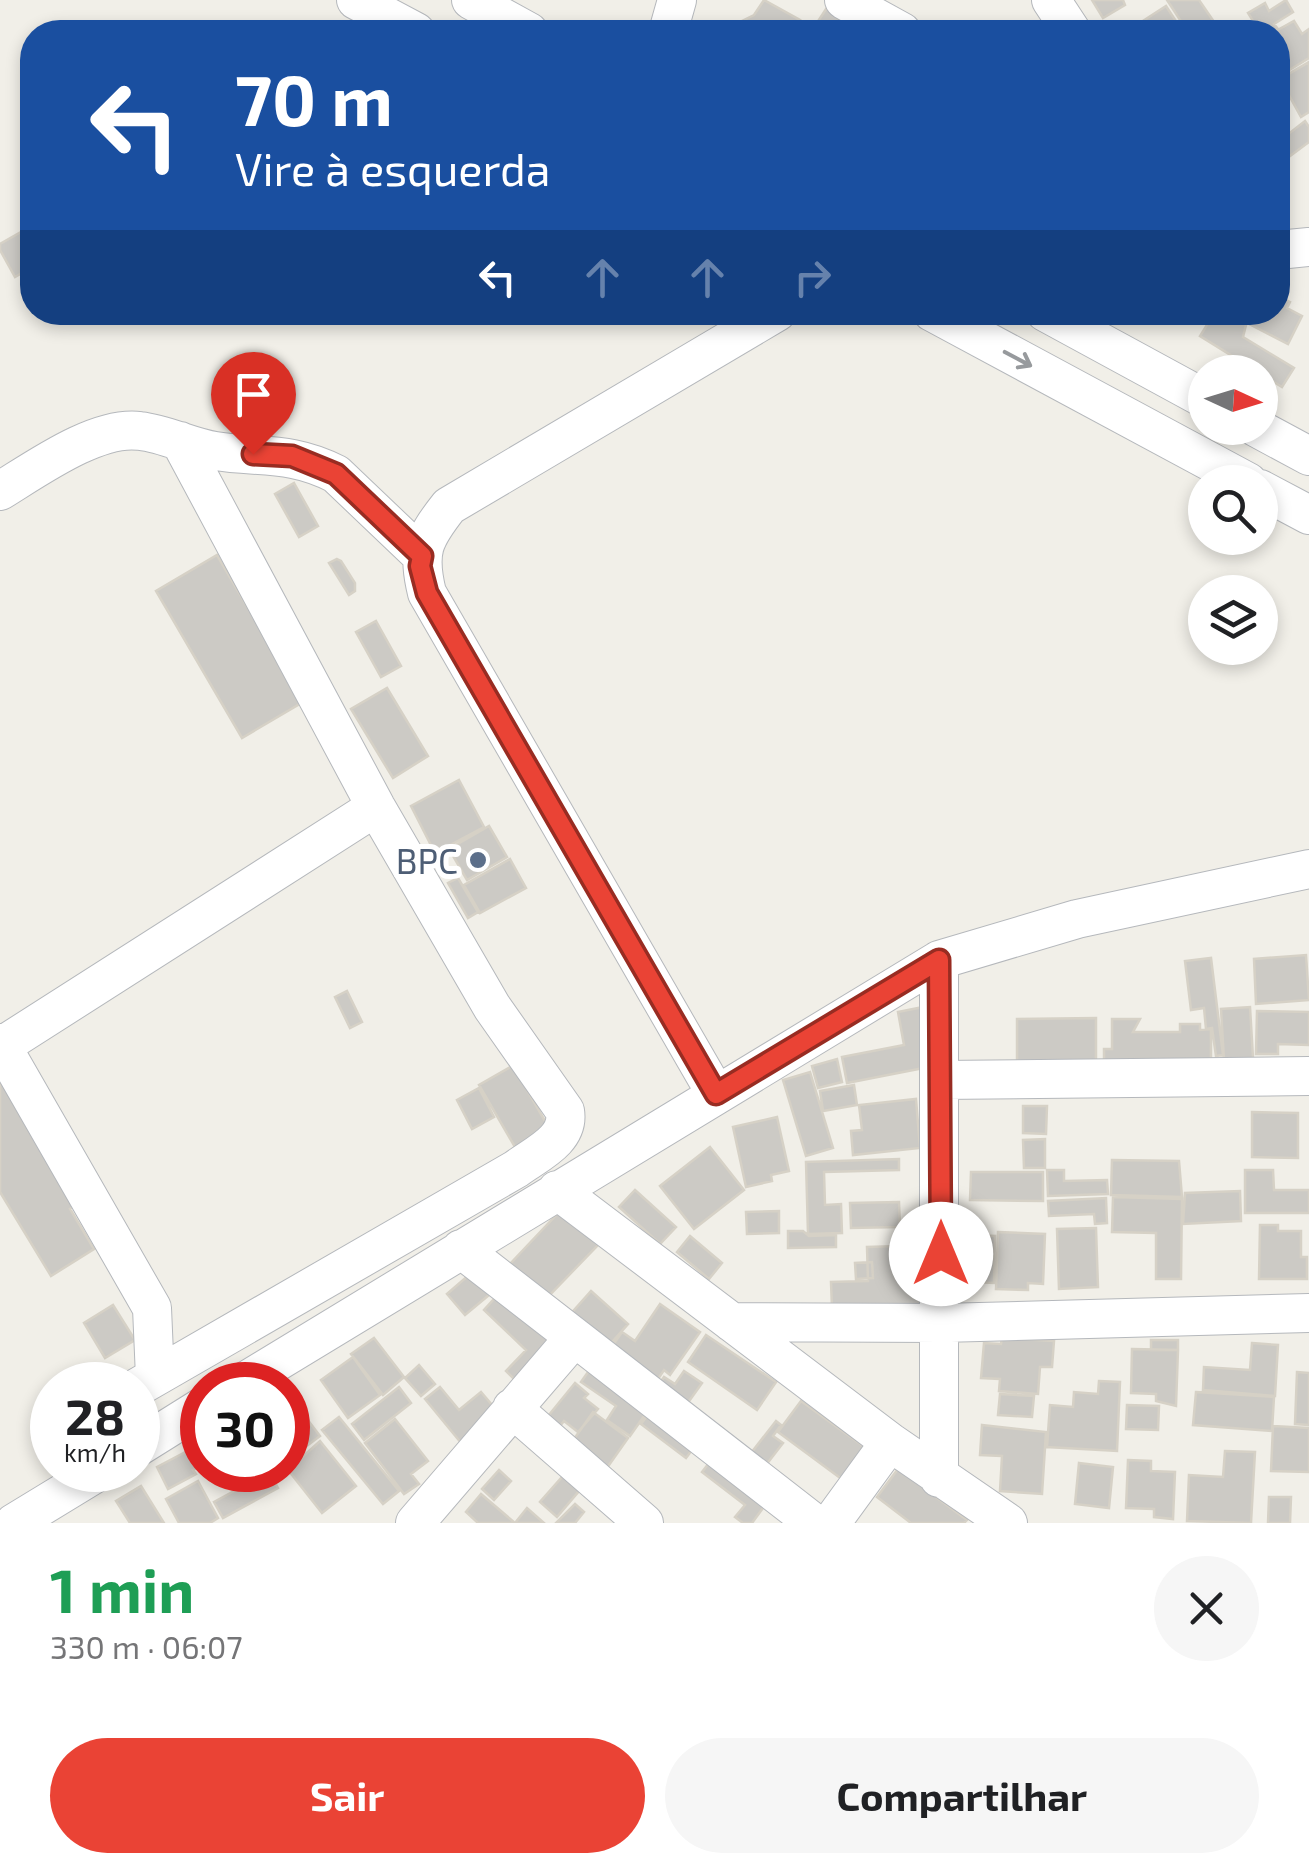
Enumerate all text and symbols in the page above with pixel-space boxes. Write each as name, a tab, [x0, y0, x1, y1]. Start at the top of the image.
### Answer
text: 70 m	[235, 56, 393, 140]
icon: left	[70, 60, 200, 190]
text: Vire à esquerda	[235, 141, 551, 195]
icon: left	[470, 250, 525, 305]
icon: ahead	[575, 250, 630, 305]
icon: ahead	[680, 250, 735, 305]
icon: right	[785, 250, 840, 305]
one-way arrow	[1002, 349, 1032, 369]
pin	[211, 352, 296, 455]
north arrow	[1188, 355, 1278, 445]
map controls	[1188, 355, 1278, 665]
icon: arrive	[226, 367, 281, 422]
button: search	[1188, 465, 1278, 555]
button: layers	[1188, 575, 1278, 665]
place label: BPC	[396, 839, 458, 881]
marker: BPC	[467, 849, 489, 871]
position arrow	[889, 1202, 993, 1306]
speed limit sign: 30	[180, 1362, 310, 1492]
text: 28	[65, 1385, 125, 1445]
text: km/h	[64, 1437, 126, 1467]
text: 1 min	[50, 1553, 194, 1625]
button: close	[1154, 1556, 1259, 1661]
text: 330 m · 06:07	[50, 1627, 243, 1665]
button: Sair	[50, 1738, 645, 1853]
button: Compartilhar	[665, 1738, 1259, 1853]

